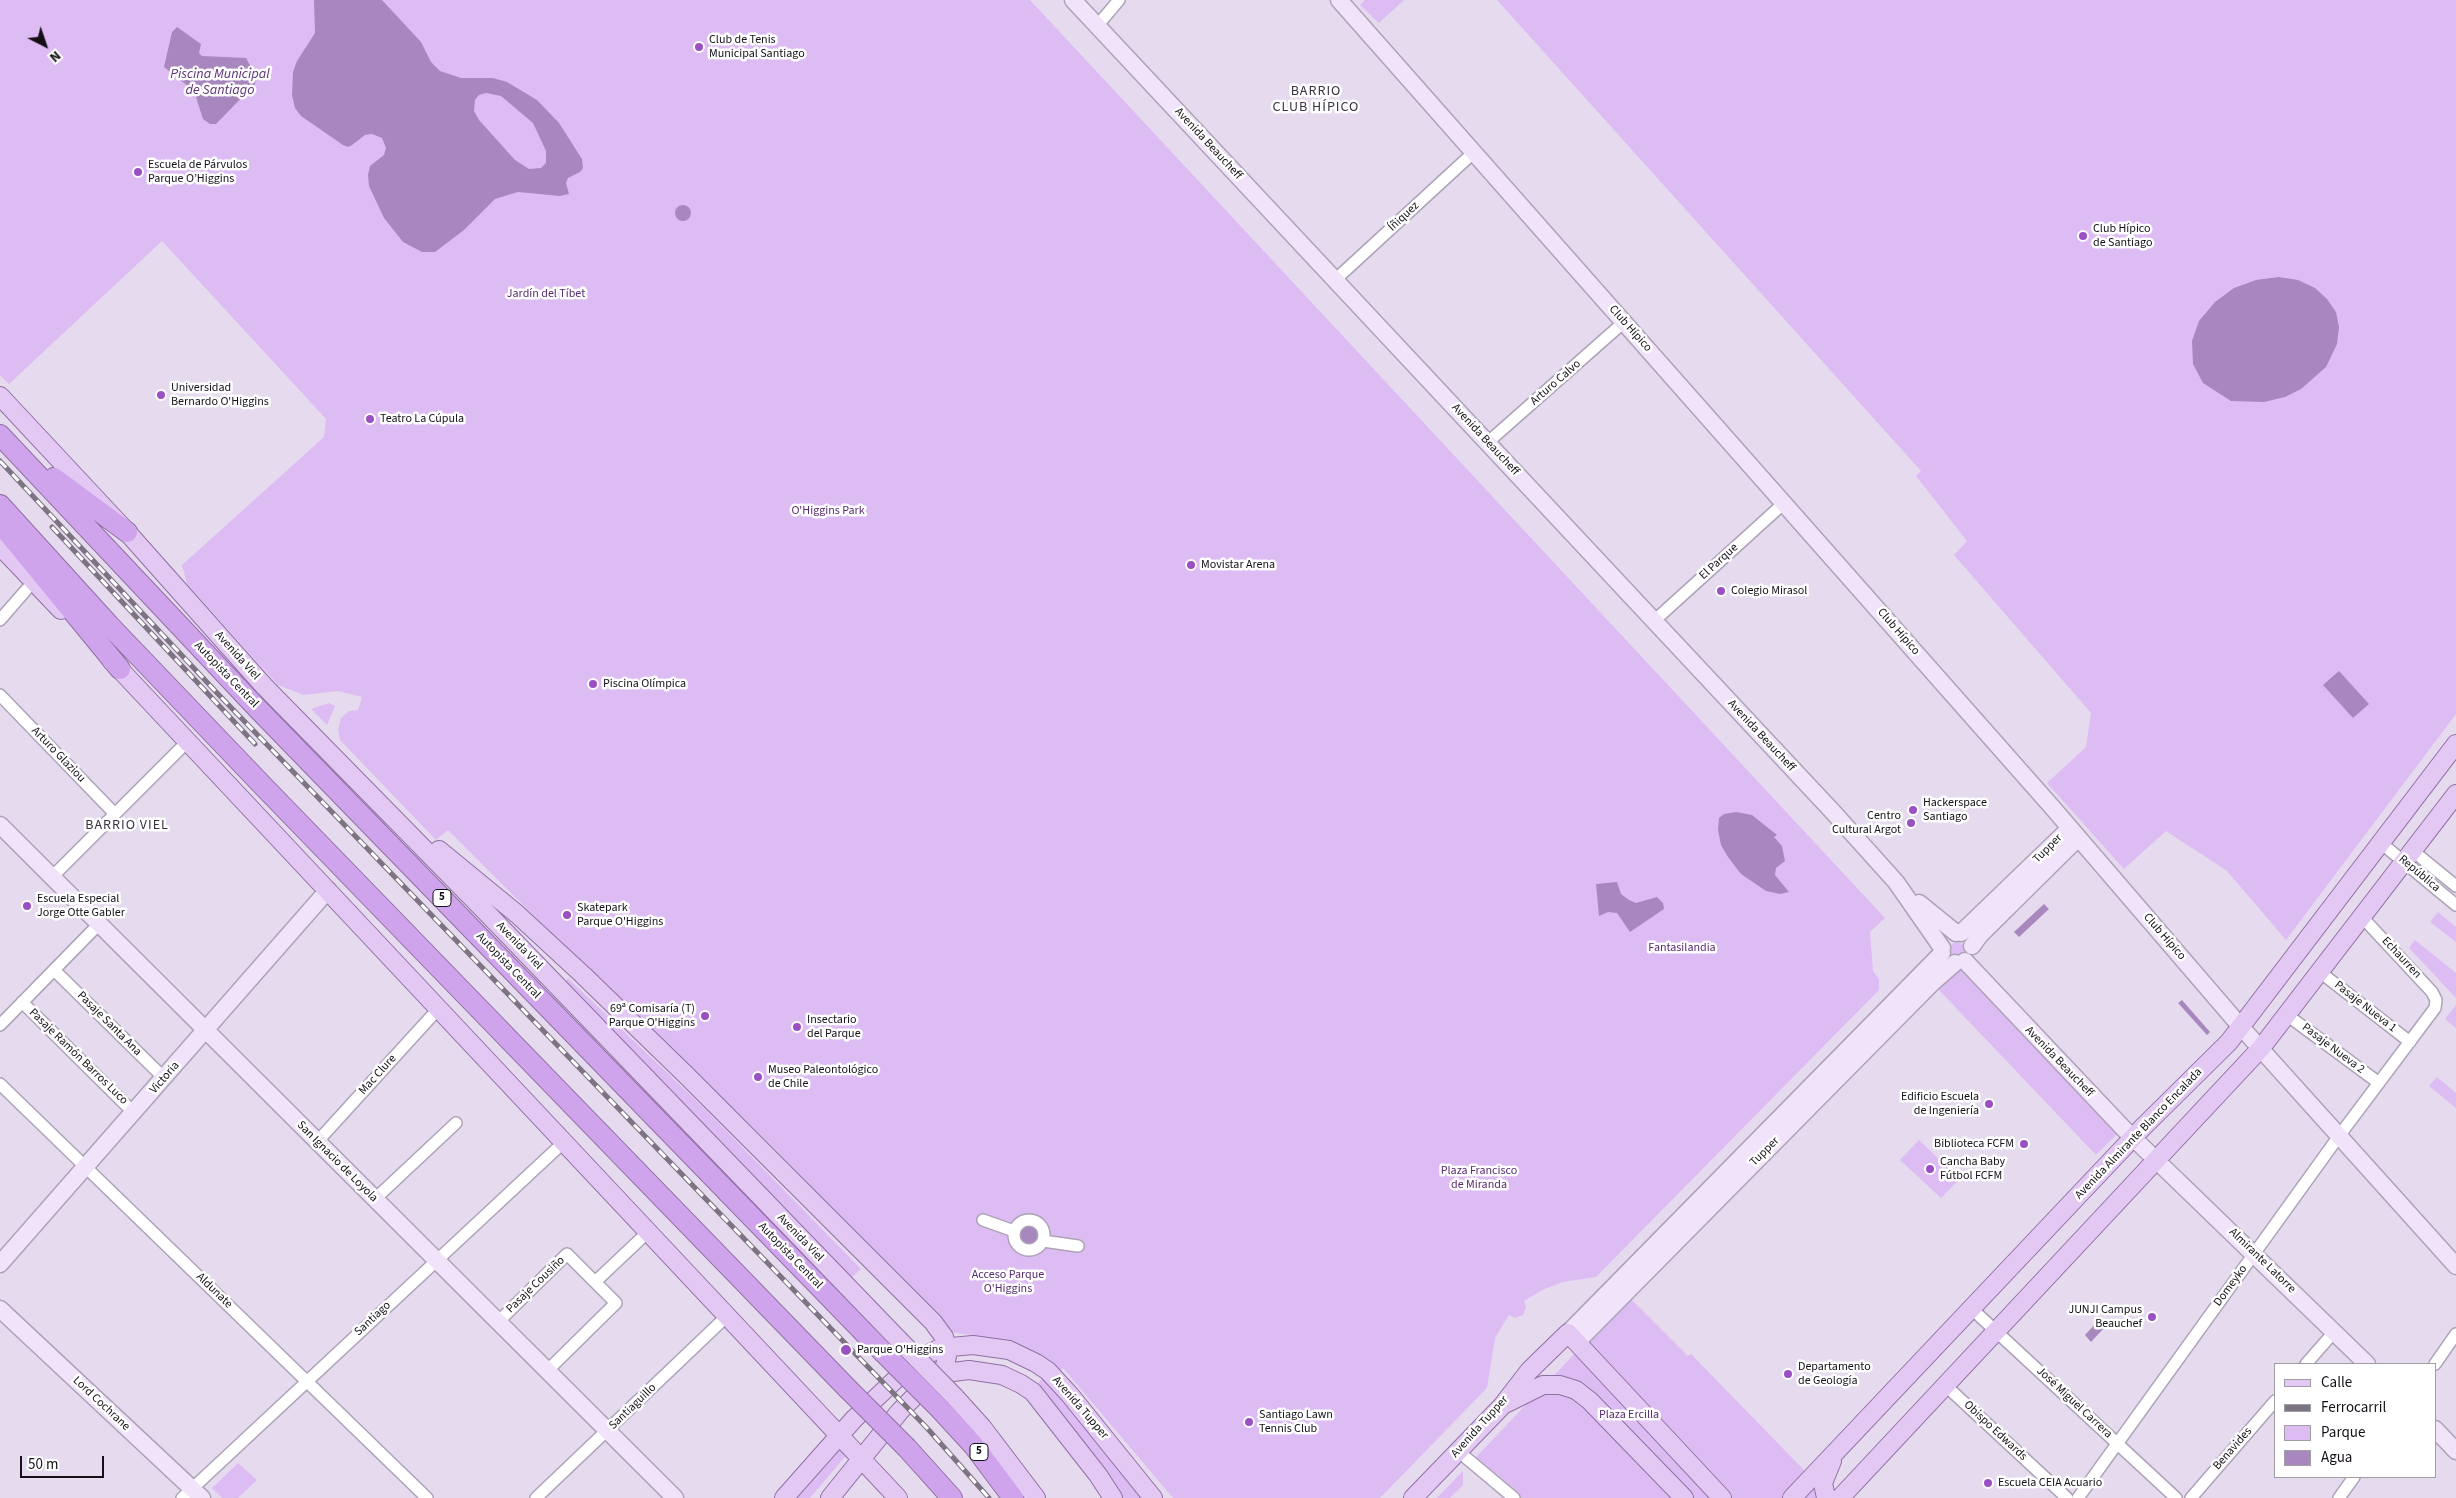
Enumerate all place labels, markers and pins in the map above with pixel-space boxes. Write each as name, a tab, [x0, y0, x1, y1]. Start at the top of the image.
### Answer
place label: Club de Tenis Municipal Santiago	[709, 33, 805, 61]
marker: Club de Tenis Municipal Santiago	[693, 41, 705, 53]
place label: Escuela de Párvulos Parque O’Higgins	[148, 158, 247, 186]
marker: Escuela de Párvulos Parque O’Higgins	[132, 166, 144, 178]
place label: Club Hípico de Santiago	[2093, 222, 2152, 250]
marker: Club Hípico de Santiago	[2077, 230, 2089, 242]
place label: Universidad Bernardo O'Higgins	[171, 381, 269, 409]
marker: Universidad Bernardo O'Higgins	[155, 389, 167, 401]
place label: Teatro La Cúpula	[380, 412, 464, 426]
marker: Teatro La Cúpula	[364, 413, 376, 425]
place label: Movistar Arena	[1201, 558, 1275, 572]
marker: Movistar Arena	[1185, 559, 1197, 571]
place label: Colegio Mirasol	[1731, 584, 1807, 598]
marker: Colegio Mirasol	[1715, 585, 1727, 597]
place label: Piscina Olímpica	[603, 677, 686, 691]
marker: Piscina Olímpica	[587, 678, 599, 690]
place label: Hackerspace Santiago	[1923, 796, 1987, 824]
marker: Hackerspace Santiago	[1907, 804, 1919, 816]
place label: Centro Cultural Argot	[1832, 809, 1901, 837]
marker: Centro Cultural Argot	[1905, 817, 1917, 829]
place label: Escuela Especial Jorge Otte Gabler	[37, 892, 125, 920]
marker: Escuela Especial Jorge Otte Gabler	[21, 900, 33, 912]
place label: Skatepark Parque O'Higgins	[577, 901, 663, 929]
marker: Skatepark Parque O'Higgins	[561, 909, 573, 921]
place label: 69ª Comisaría (T) Parque O'Higgins	[609, 1002, 695, 1030]
marker: 69ª Comisaría (T) Parque O'Higgins	[699, 1010, 711, 1022]
place label: Insectario del Parque	[807, 1013, 861, 1041]
marker: Insectario del Parque	[791, 1021, 803, 1033]
place label: Museo Paleontológico de Chile	[768, 1063, 878, 1091]
marker: Museo Paleontológico de Chile	[752, 1071, 764, 1083]
place label: Edificio Escuela de Ingeniería	[1901, 1090, 1979, 1118]
marker: Edificio Escuela de Ingeniería	[1983, 1098, 1995, 1110]
place label: Biblioteca FCFM	[1934, 1137, 2014, 1151]
marker: Biblioteca FCFM	[2018, 1138, 2030, 1150]
place label: Cancha Baby Fútbol FCFM	[1940, 1155, 2005, 1183]
marker: Cancha Baby Fútbol FCFM	[1924, 1163, 1936, 1175]
place label: JUNJI Campus Beauchef	[2068, 1303, 2142, 1331]
marker: JUNJI Campus Beauchef	[2146, 1311, 2158, 1323]
marker: Parque O'Higgins	[839, 1343, 853, 1357]
place label: Parque O'Higgins	[857, 1343, 943, 1357]
place label: Departamento de Geología	[1798, 1360, 1871, 1388]
marker: Departamento de Geología	[1782, 1368, 1794, 1380]
place label: Santiago Lawn Tennis Club	[1259, 1408, 1333, 1436]
marker: Santiago Lawn Tennis Club	[1243, 1416, 1255, 1428]
place label: Escuela CEIA Acuario	[1998, 1476, 2102, 1490]
marker: Escuela CEIA Acuario	[1982, 1477, 1994, 1489]

